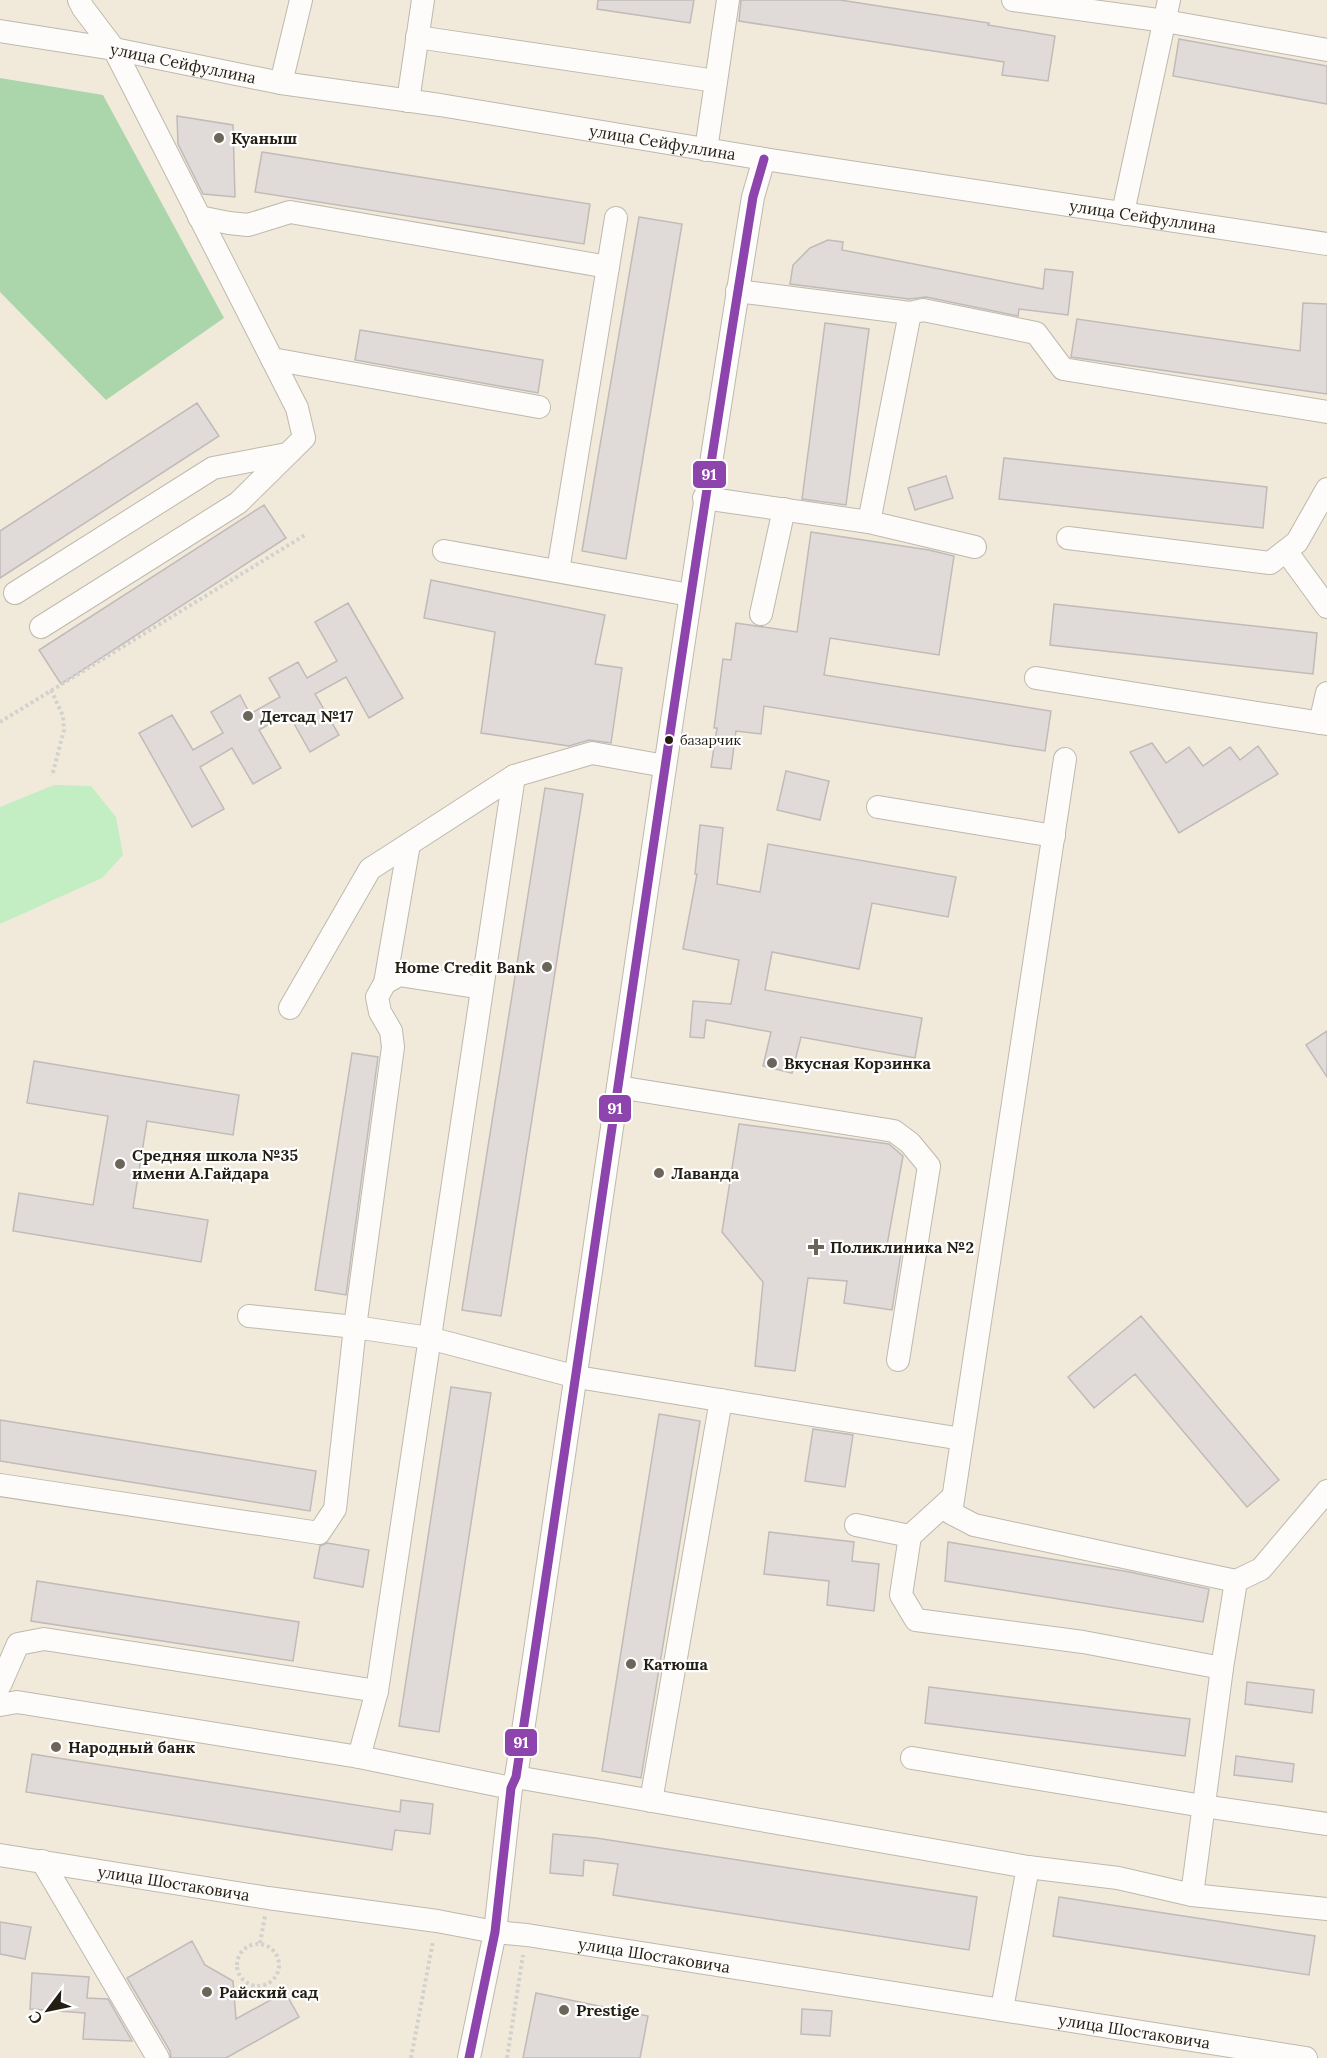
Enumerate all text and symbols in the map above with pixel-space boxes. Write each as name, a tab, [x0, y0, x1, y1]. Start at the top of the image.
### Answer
street label: улица Сейфуллина	[109, 38, 258, 88]
street label: улица Сейфуллина	[588, 120, 737, 164]
place label: Куаныш	[231, 128, 297, 148]
marker: Куаныш	[212, 131, 226, 145]
street label: улица Сейфуллина	[1068, 195, 1218, 237]
line badge: 91	[692, 460, 727, 489]
text: 91	[701, 464, 717, 484]
place label: Детсад №17	[260, 706, 354, 726]
marker: Детсад №17	[241, 709, 255, 723]
place label: базарчик	[680, 731, 741, 749]
marker: базарчик	[663, 734, 675, 746]
place label: Home Credit Bank	[395, 957, 535, 977]
marker: Home Credit Bank	[540, 960, 554, 974]
place label: Вкусная Корзинка	[784, 1053, 931, 1073]
marker: Вкусная Корзинка	[765, 1056, 779, 1070]
line badge: 91	[598, 1094, 632, 1123]
text: 91	[607, 1098, 623, 1118]
place label: Средняя школа №35 имени А.Гайдара	[132, 1145, 298, 1183]
marker: Средняя школа №35 имени А.Гайдара	[113, 1157, 127, 1171]
place label: Лаванда	[671, 1163, 740, 1183]
marker: Лаванда	[652, 1166, 666, 1180]
place label: Поликлиника №2	[830, 1237, 974, 1257]
marker: Поликлиника №2	[807, 1238, 825, 1256]
place label: Катюша	[643, 1654, 708, 1674]
marker: Катюша	[624, 1657, 638, 1671]
line badge: 91	[504, 1728, 538, 1757]
text: 91	[513, 1732, 529, 1752]
place label: Народный банк	[68, 1737, 196, 1757]
marker: Народный банк	[49, 1740, 63, 1754]
street label: улица Шостаковича	[96, 1861, 251, 1905]
street label: улица Шостаковича	[577, 1933, 732, 1977]
north arrow	[18, 1980, 78, 2040]
place label: Райский сад	[219, 1982, 319, 2002]
marker: Райский сад	[200, 1985, 214, 1999]
place label: Prestige	[576, 2000, 640, 2020]
marker: Prestige	[557, 2003, 571, 2017]
text: С	[24, 2008, 47, 2028]
street label: улица Шостаковича	[1057, 2009, 1212, 2053]

